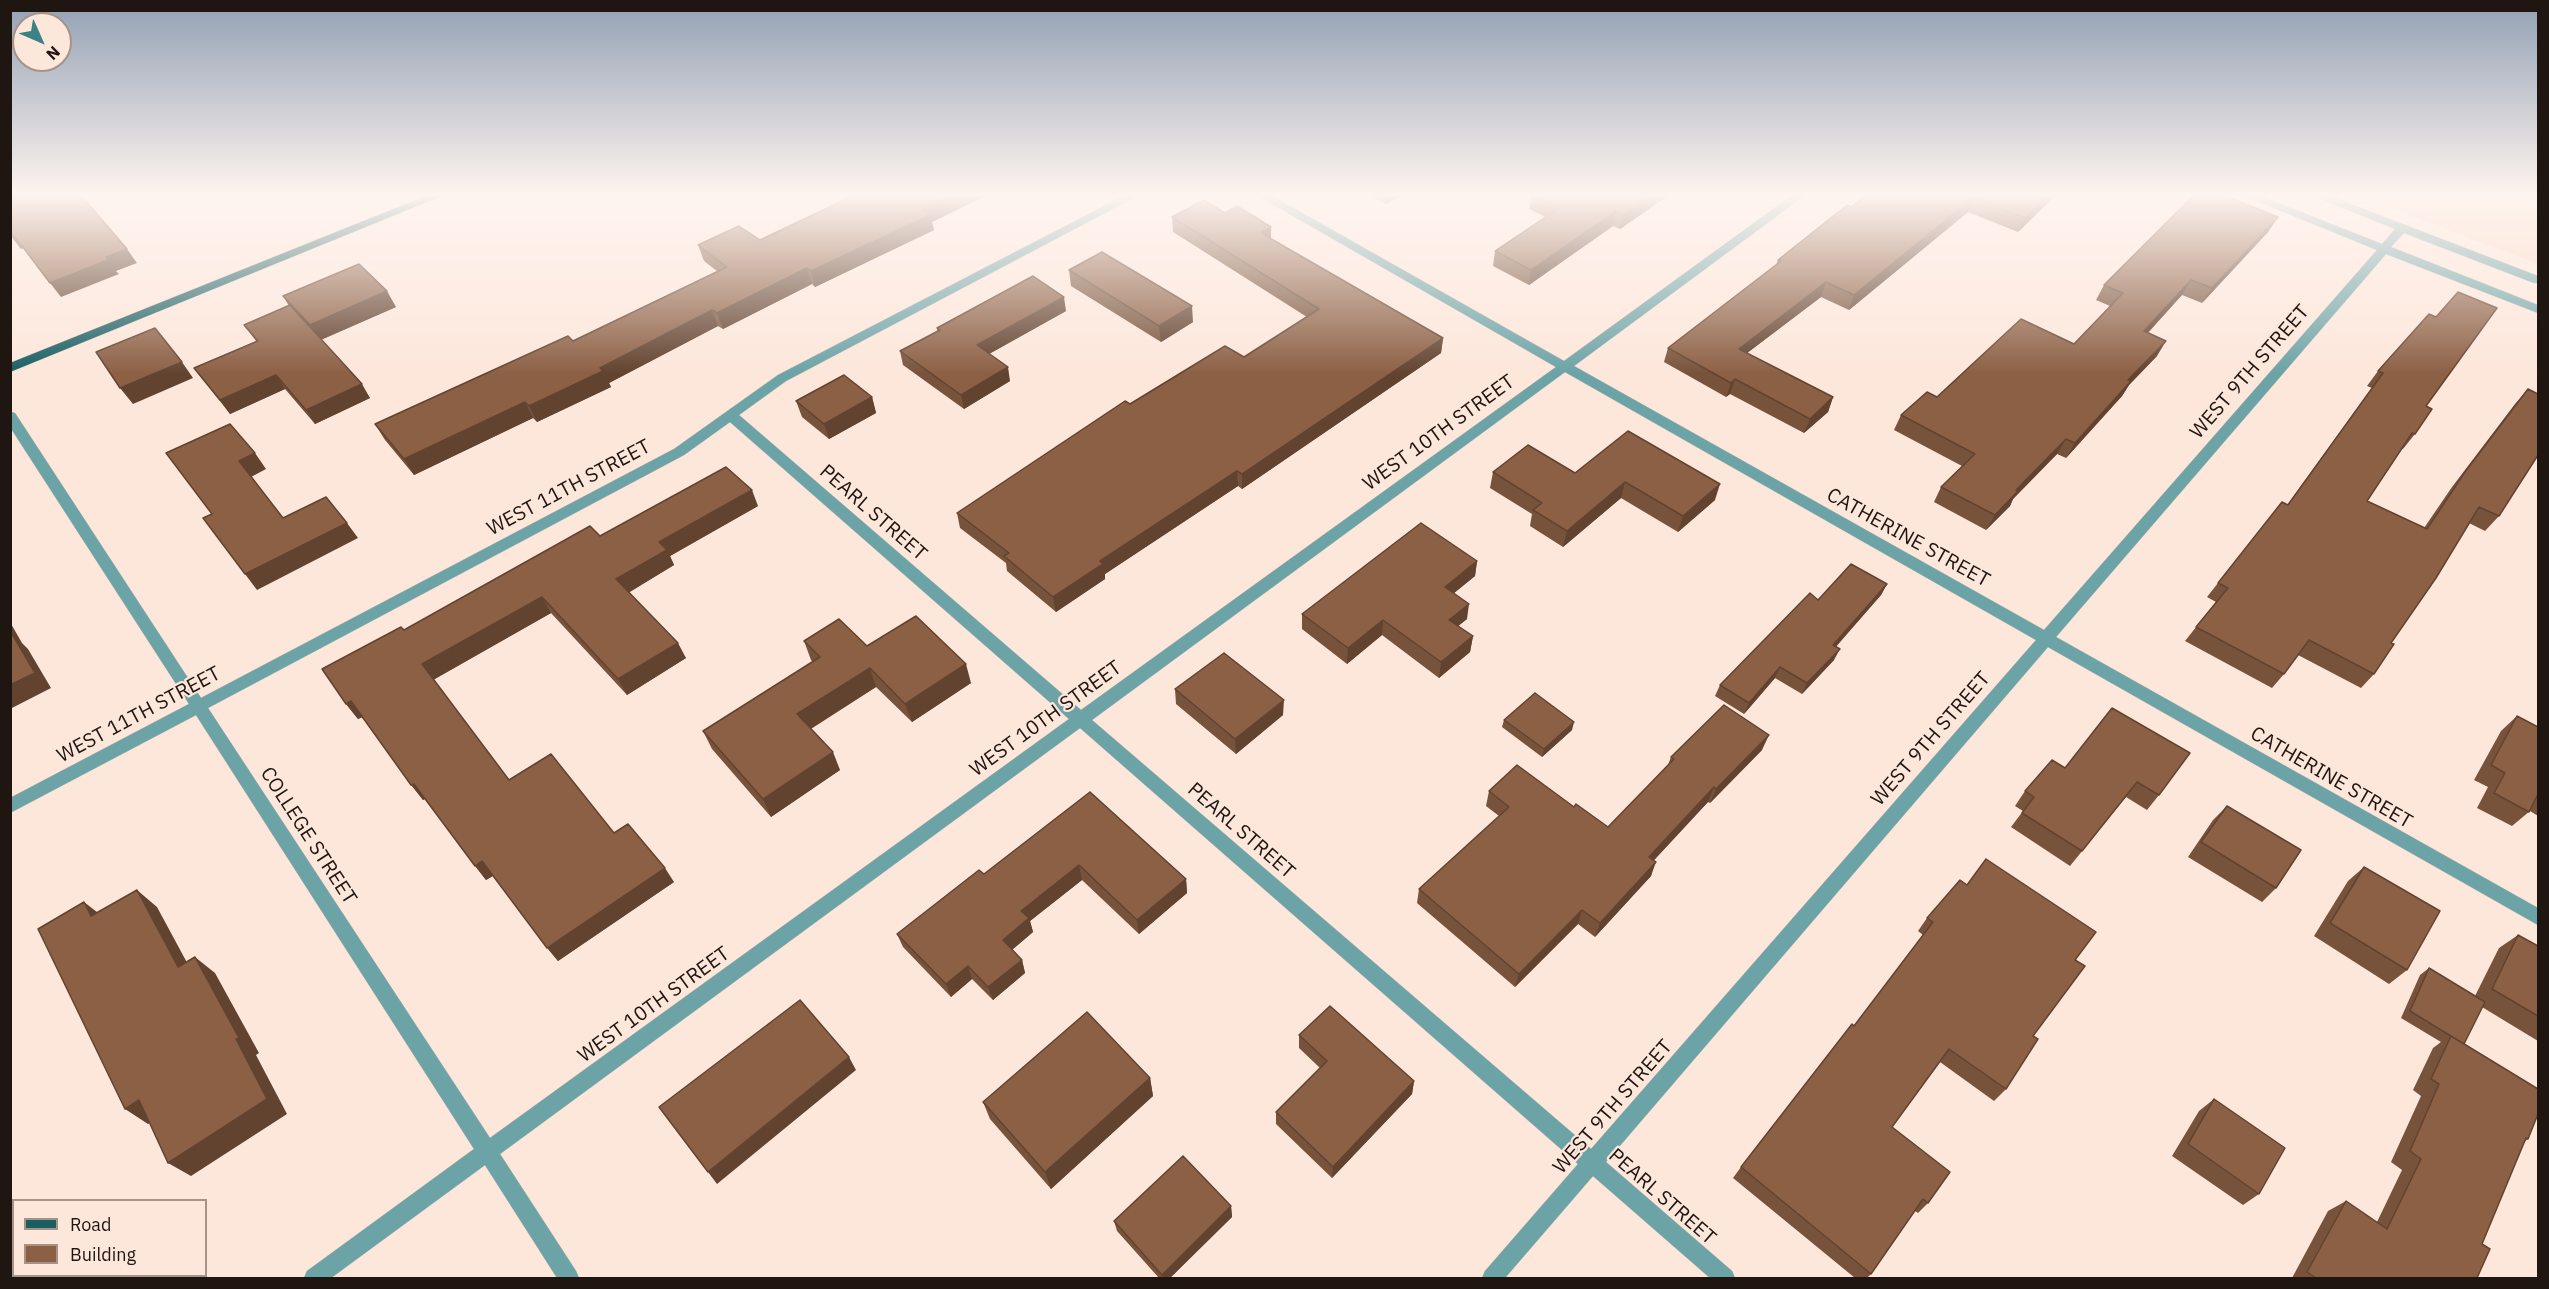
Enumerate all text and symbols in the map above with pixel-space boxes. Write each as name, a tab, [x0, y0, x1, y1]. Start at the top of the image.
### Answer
north arrow	[12, 12, 72, 72]
text: N	[42, 42, 64, 64]
street label: WEST 9TH STREET	[2185, 300, 2315, 444]
street label: WEST 10TH STREET	[1358, 370, 1520, 496]
street label: WEST 11TH STREET	[483, 435, 655, 541]
street label: PEARL STREET	[814, 460, 932, 566]
street label: CATHERINE STREET	[1822, 483, 1994, 593]
street label: WEST 10TH STREET	[965, 656, 1127, 782]
street label: WEST 11TH STREET	[53, 662, 225, 768]
street label: WEST 9TH STREET	[1866, 667, 1996, 811]
street label: CATHERINE STREET	[2246, 722, 2416, 834]
street label: COLLEGE STREET	[255, 763, 361, 909]
street label: PEARL STREET	[1182, 778, 1300, 884]
street label: WEST 10TH STREET	[573, 942, 735, 1068]
street label: WEST 9TH STREET	[1548, 1035, 1678, 1179]
street label: PEARL STREET	[1603, 1144, 1721, 1250]
legend	[12, 1199, 207, 1277]
text: Road	[70, 1213, 111, 1236]
text: Building	[70, 1243, 136, 1266]

